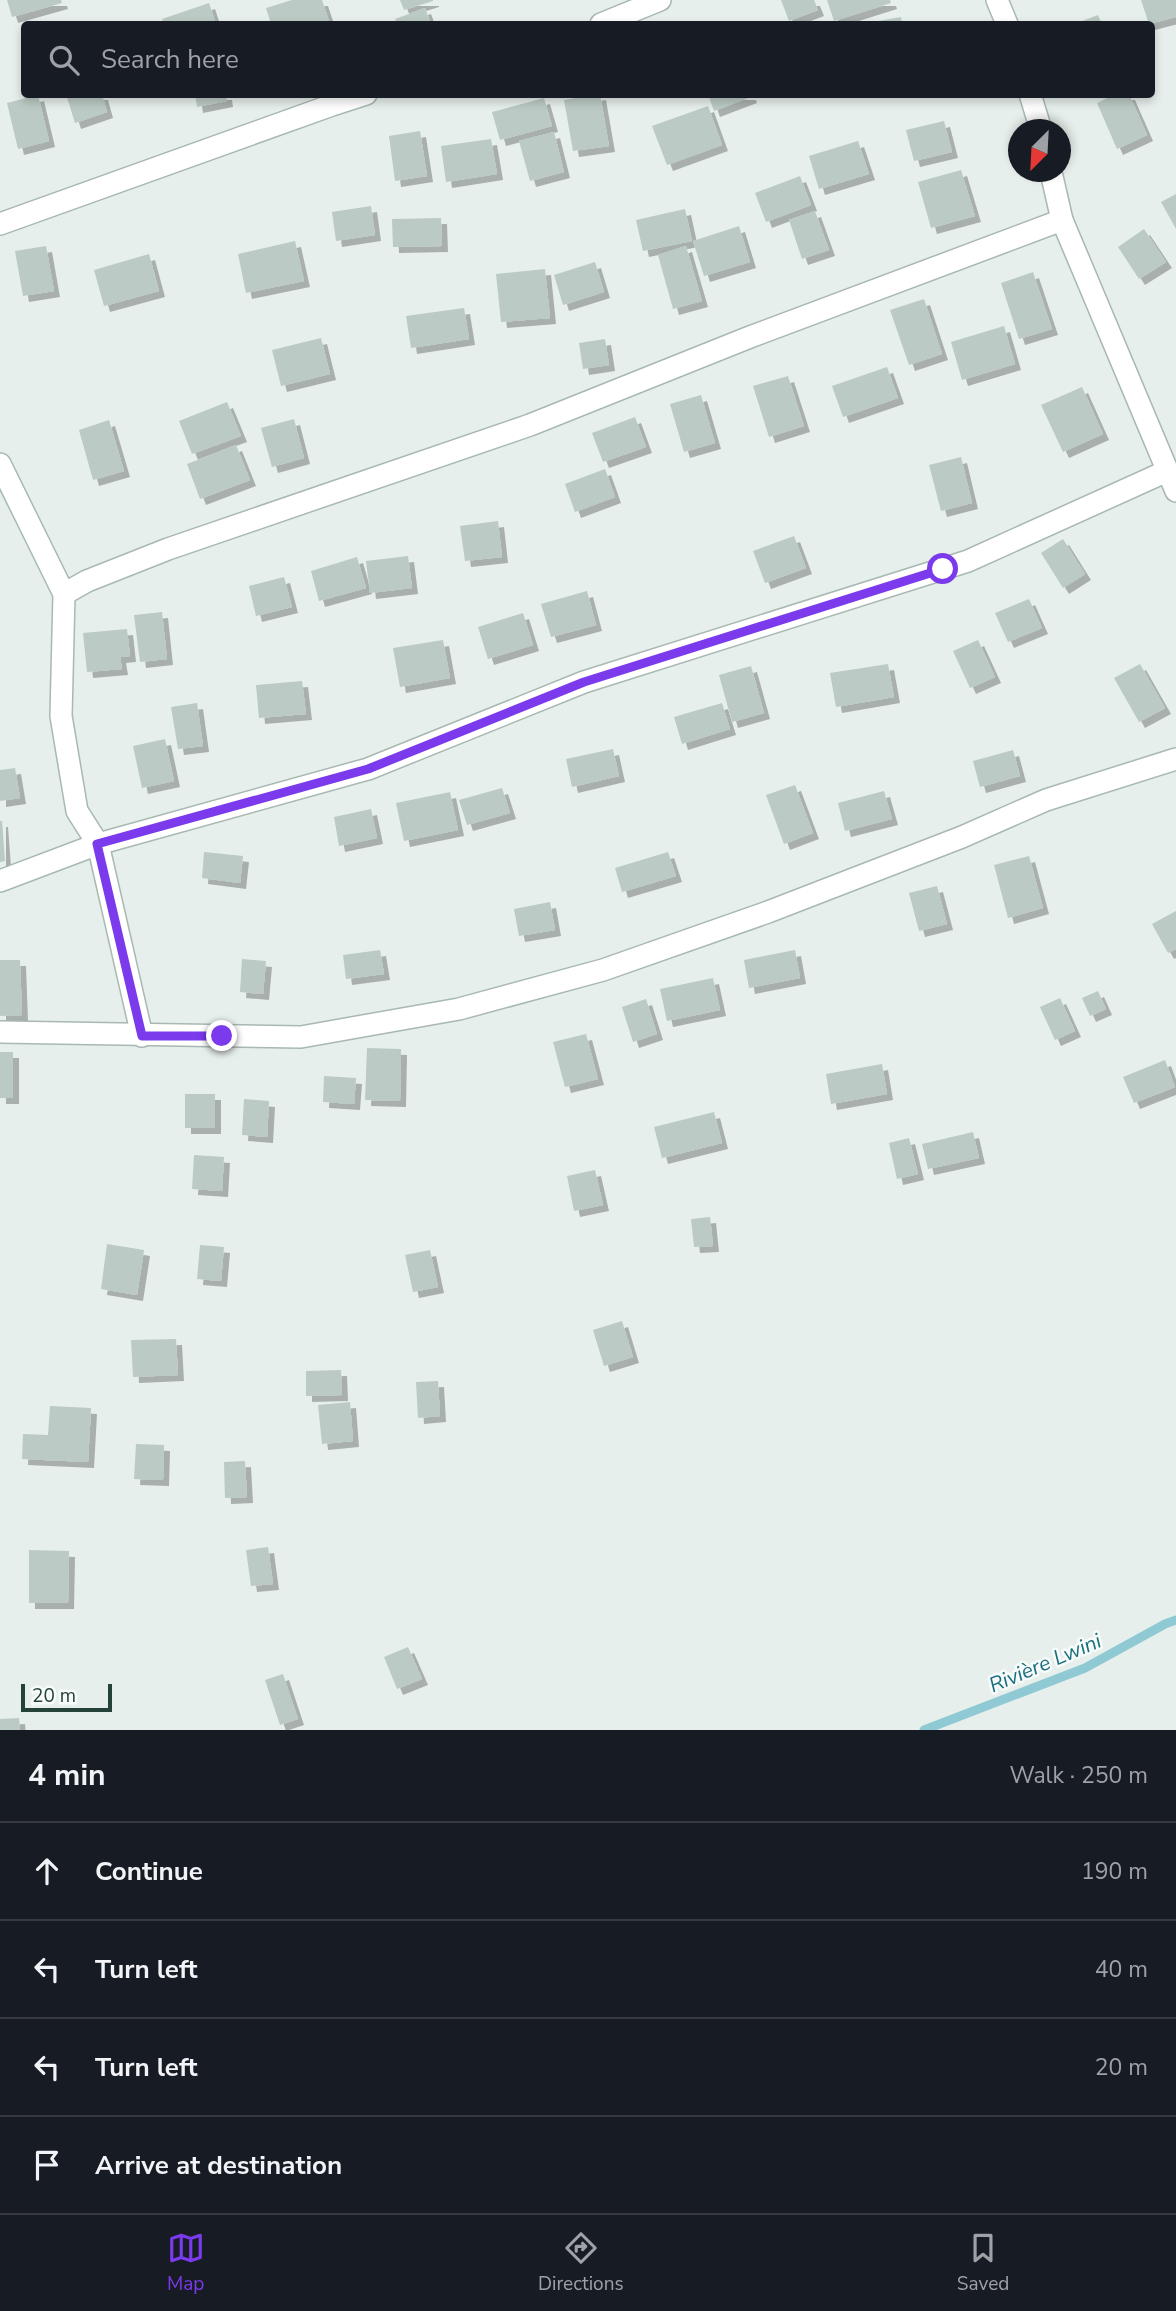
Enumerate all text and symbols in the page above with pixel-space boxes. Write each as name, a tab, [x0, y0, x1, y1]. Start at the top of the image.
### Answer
search box	[21, 21, 1155, 98]
icon: search	[45, 41, 83, 79]
text: Search here	[101, 42, 239, 77]
north arrow	[1008, 119, 1071, 182]
route start	[927, 553, 958, 584]
route end	[206, 1020, 237, 1051]
water label: Rivière Lwini	[984, 1626, 1107, 1699]
scale bar	[21, 1681, 112, 1713]
text: 20 m	[32, 1683, 76, 1709]
text: 4 min	[28, 1755, 106, 1796]
text: Walk · 250 m	[1009, 1760, 1148, 1791]
icon: ahead	[28, 1852, 66, 1890]
text: Continue	[95, 1854, 203, 1889]
text: 190 m	[1081, 1856, 1148, 1887]
icon: left	[28, 1950, 66, 1988]
text: Turn left	[95, 1952, 198, 1987]
text: 40 m	[1095, 1954, 1148, 1985]
icon: left	[28, 2048, 66, 2086]
text: Turn left	[95, 2050, 198, 2085]
text: 20 m	[1095, 2052, 1148, 2083]
icon: arrive	[28, 2146, 66, 2184]
text: Arrive at destination	[95, 2148, 342, 2183]
tab: Map	[167, 2229, 205, 2297]
tab: Directions	[538, 2229, 624, 2297]
tab: Saved	[957, 2229, 1009, 2297]

